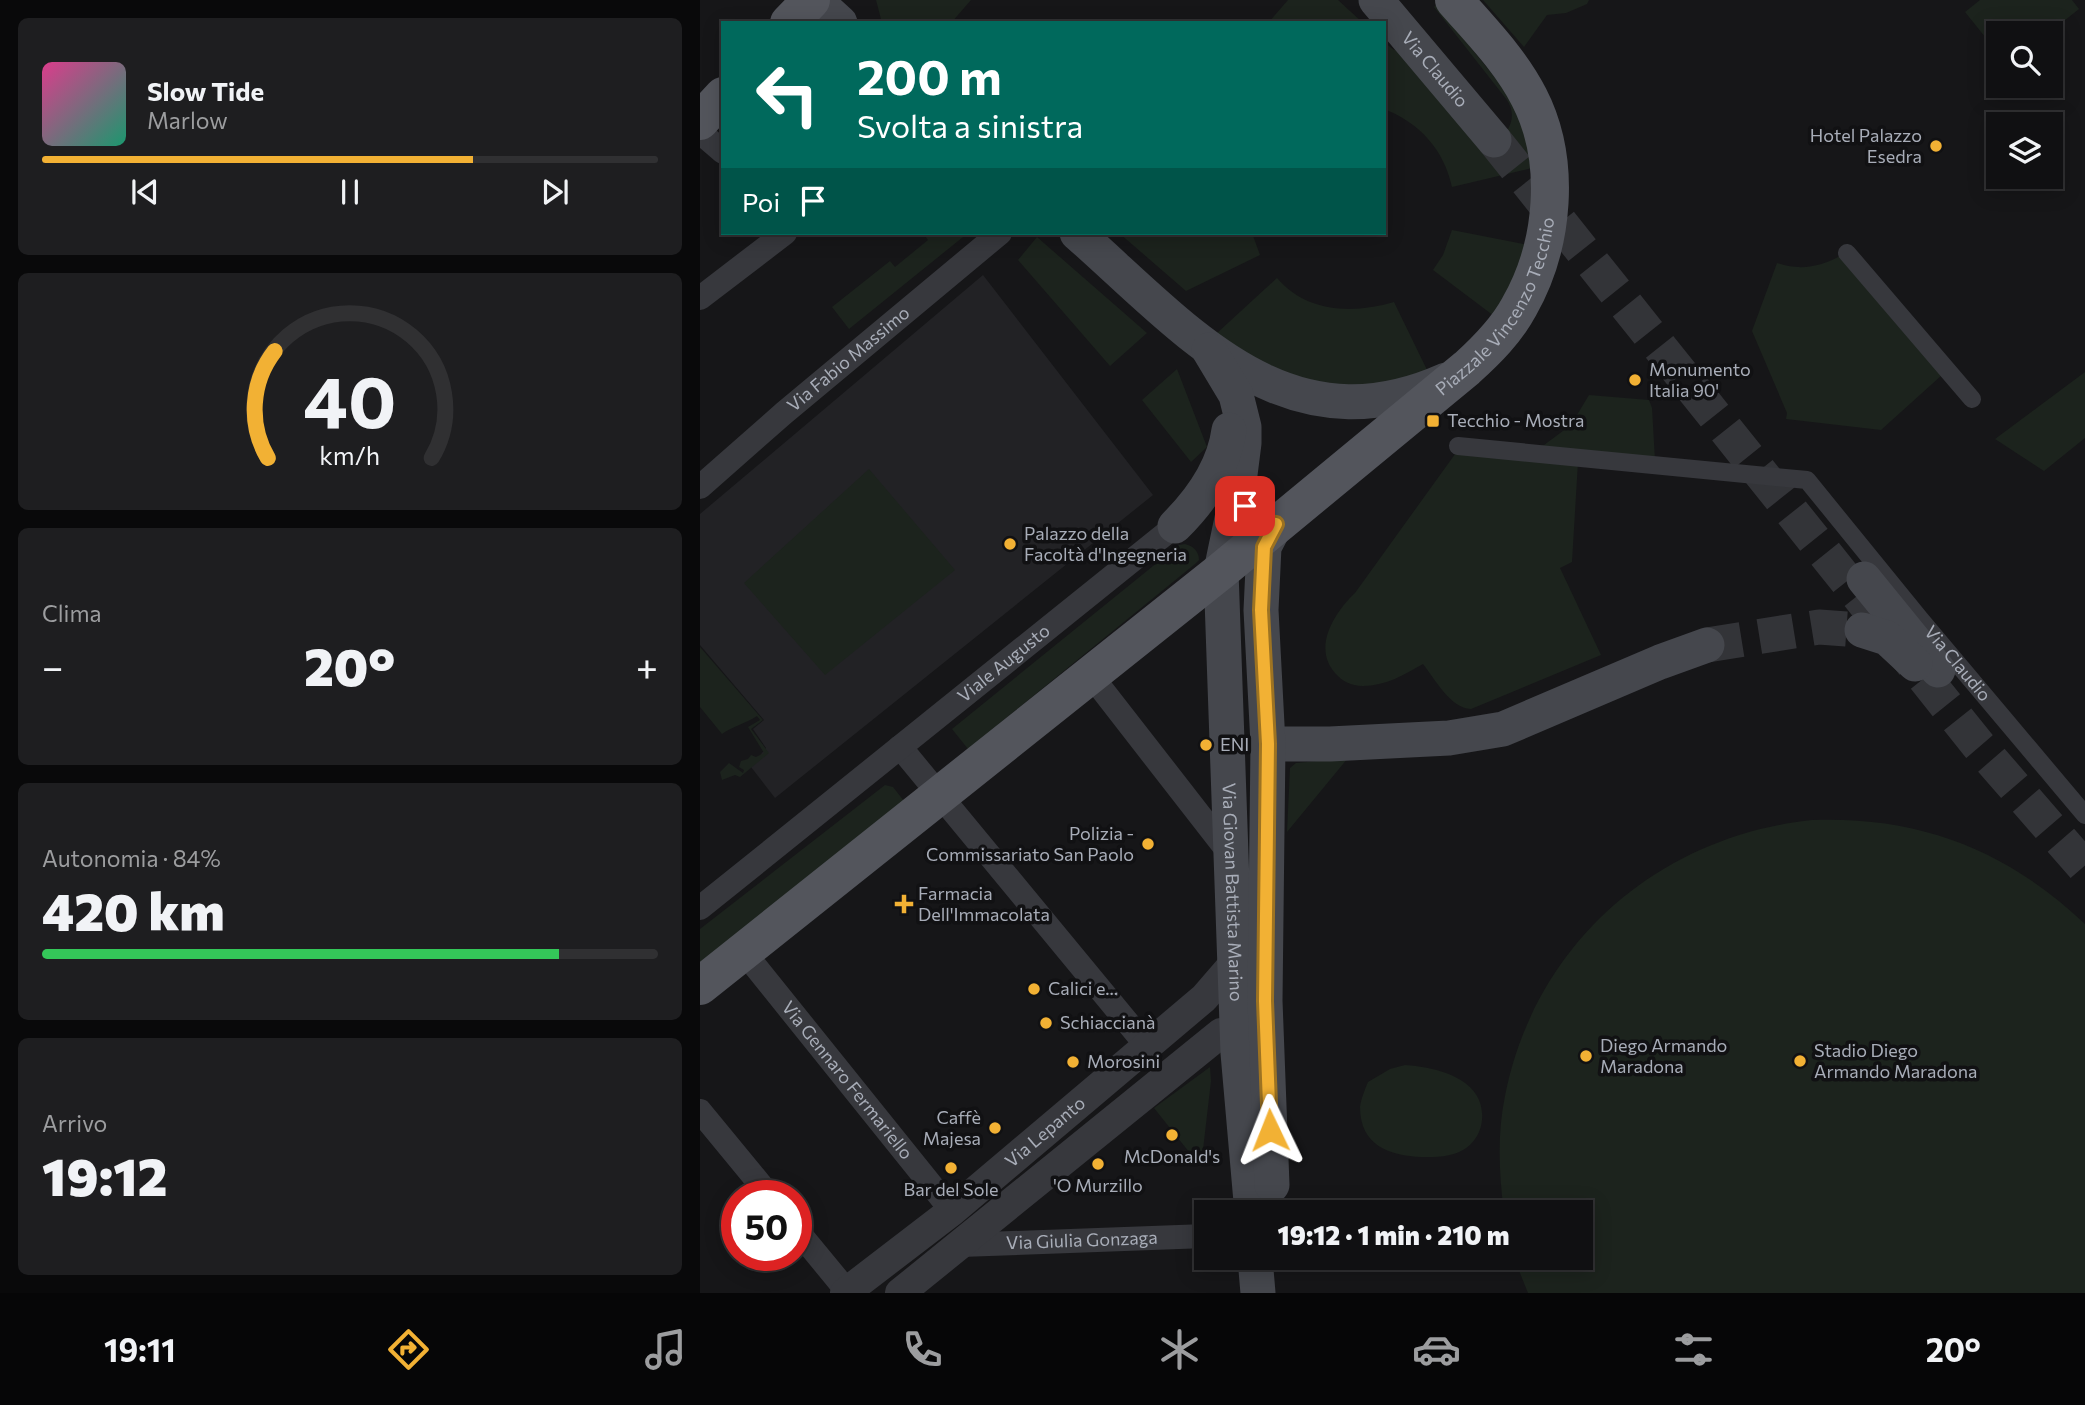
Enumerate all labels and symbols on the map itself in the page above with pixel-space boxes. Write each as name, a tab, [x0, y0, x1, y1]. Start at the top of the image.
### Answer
street label: Via Claudio	[1397, 27, 1473, 111]
place label: Hotel Palazzo Esedra	[1810, 124, 1922, 167]
marker: Hotel Palazzo Esedra	[1928, 138, 1944, 154]
street label: Piazzale Vincenzo Tecchio	[1431, 216, 1558, 399]
street label: Via Fabio Massimo	[782, 301, 914, 416]
place label: Monumento Italia 90'	[1649, 358, 1751, 401]
marker: Monumento Italia 90'	[1627, 372, 1643, 388]
place label: Tecchio - Mostra	[1447, 409, 1584, 431]
marker: Tecchio - Mostra	[1425, 413, 1441, 429]
pin	[1215, 476, 1275, 536]
place label: Palazzo della Facoltà d'Ingegneria	[1024, 522, 1187, 565]
marker: Palazzo della Facoltà d'Ingegneria	[1002, 536, 1018, 552]
street label: Viale Augusto	[953, 619, 1054, 707]
street label: Via Claudio	[1920, 621, 1996, 705]
place label: ENI	[1220, 733, 1249, 755]
marker: ENI	[1198, 737, 1214, 753]
street label: Via Giovan Battista Marino	[1218, 782, 1248, 1002]
place label: Polizia - Commissariato San Paolo	[926, 822, 1134, 865]
marker: Polizia - Commissariato San Paolo	[1140, 836, 1156, 852]
place label: Farmacia Dell'Immacolata	[918, 882, 1050, 925]
marker: Farmacia Dell'Immacolata	[896, 896, 912, 912]
place label: Calici e...	[1048, 977, 1118, 999]
marker: Calici e...	[1026, 981, 1042, 997]
street label: Via Gennaro Fermariello	[778, 996, 918, 1163]
place label: Schiaccianà	[1060, 1011, 1155, 1033]
marker: Schiaccianà	[1038, 1015, 1054, 1031]
place label: Diego Armando Maradona	[1600, 1034, 1727, 1077]
place label: Stadio Diego Armando Maradona	[1814, 1039, 1977, 1082]
marker: Diego Armando Maradona	[1578, 1048, 1594, 1064]
place label: Morosini	[1087, 1050, 1160, 1072]
marker: Stadio Diego Armando Maradona	[1792, 1053, 1808, 1069]
marker: Morosini	[1065, 1054, 1081, 1070]
street label: Via Lepanto	[1000, 1091, 1089, 1171]
position arrow	[1233, 1093, 1307, 1167]
place label: Caffè Majesa	[923, 1106, 981, 1149]
marker: Caffè Majesa	[987, 1120, 1003, 1136]
marker: McDonald's	[1164, 1127, 1180, 1143]
place label: McDonald's	[1124, 1145, 1220, 1167]
marker: 'O Murzillo	[1090, 1156, 1106, 1172]
marker: Bar del Sole	[943, 1160, 959, 1176]
place label: 'O Murzillo	[1053, 1174, 1143, 1196]
place label: Bar del Sole	[904, 1178, 998, 1200]
speed limit sign: 50	[721, 1180, 812, 1271]
street label: Via Giulia Gonzaga	[1006, 1226, 1158, 1253]

